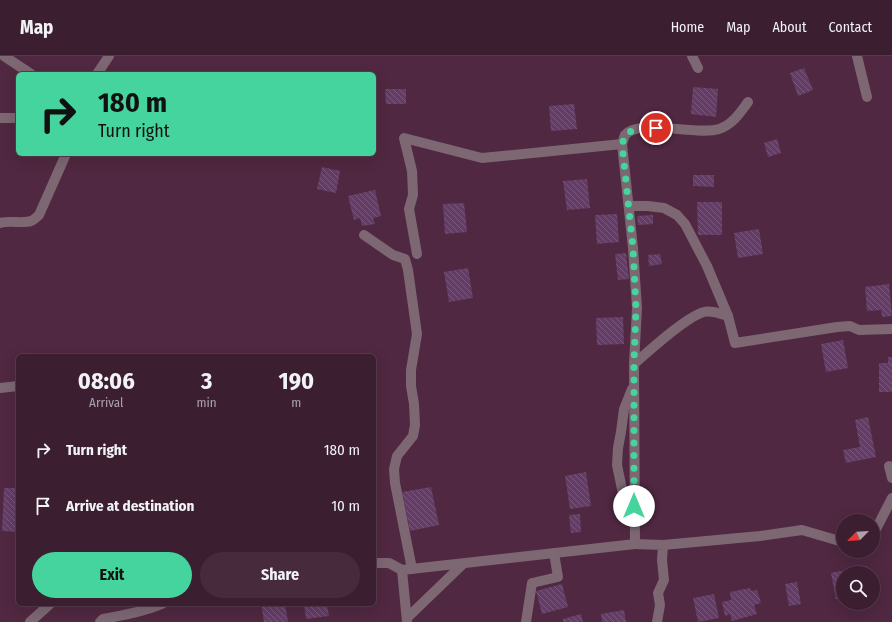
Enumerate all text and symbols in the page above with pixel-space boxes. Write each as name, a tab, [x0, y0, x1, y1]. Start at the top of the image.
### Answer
text: Map	[20, 16, 53, 39]
text: Home	[671, 19, 704, 36]
text: Map	[726, 19, 750, 36]
text: About	[772, 19, 807, 36]
text: Contact	[829, 19, 872, 36]
text: 180 m	[98, 86, 167, 119]
icon: right	[32, 88, 84, 140]
pin	[639, 111, 673, 145]
icon: arrive	[645, 117, 667, 139]
text: Turn right	[98, 120, 170, 142]
text: 08:06	[78, 367, 135, 395]
text: 3	[201, 367, 212, 395]
text: 190	[279, 367, 314, 395]
text: Arrival	[89, 395, 124, 410]
text: min	[197, 395, 217, 410]
text: m	[291, 395, 301, 410]
icon: right	[32, 439, 54, 461]
text: Turn right	[66, 441, 127, 459]
text: 180 m	[324, 441, 360, 459]
position arrow	[613, 485, 655, 527]
icon: arrive	[32, 495, 54, 517]
text: Arrive at destination	[66, 497, 194, 515]
text: 10 m	[331, 497, 360, 515]
north arrow	[836, 514, 880, 558]
map controls	[836, 514, 880, 610]
button: Exit	[32, 552, 192, 598]
button: Share	[200, 552, 360, 598]
button: search	[836, 566, 880, 610]

